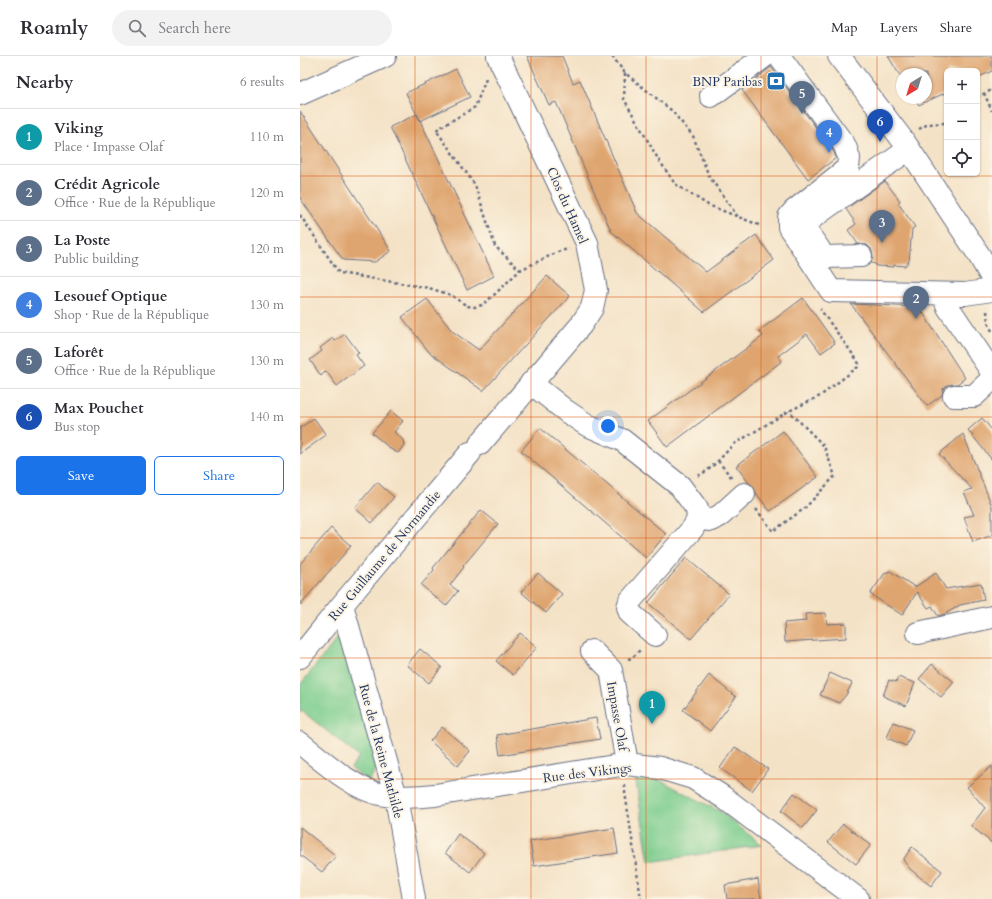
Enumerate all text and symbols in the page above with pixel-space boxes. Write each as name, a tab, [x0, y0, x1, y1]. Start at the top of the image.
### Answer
search box	[112, 10, 392, 46]
text: Roamly	[20, 15, 88, 41]
icon: search	[126, 17, 148, 39]
text: Search here	[158, 18, 231, 38]
text: Map	[831, 18, 858, 37]
text: Layers	[880, 18, 918, 37]
text: Share	[940, 18, 972, 37]
north arrow	[896, 68, 932, 104]
map controls	[944, 68, 980, 176]
button: +	[944, 68, 980, 104]
bank icon: BNP Paribas	[765, 70, 787, 92]
text: Nearby	[16, 71, 73, 94]
text: 6 results	[240, 73, 284, 91]
place label: BNP Paribas	[692, 73, 762, 91]
pin: 5	[789, 81, 815, 114]
button: −	[944, 104, 980, 140]
pin: 6	[867, 109, 893, 142]
text: Viking	[54, 118, 103, 138]
pin: 4	[816, 120, 842, 153]
text: 1	[26, 128, 32, 146]
text: 110 m	[250, 128, 284, 146]
text: Place · Impasse Olaf	[54, 138, 163, 156]
button: locate	[944, 140, 980, 176]
street label: Clos du Hamel	[542, 164, 592, 247]
text: Crédit Agricole	[54, 174, 160, 194]
text: 2	[26, 184, 32, 202]
text: 120 m	[250, 184, 284, 202]
text: Office · Rue de la République	[54, 194, 216, 212]
pin: 3	[869, 210, 895, 243]
text: La Poste	[54, 230, 110, 250]
text: 3	[26, 240, 32, 258]
text: 120 m	[250, 240, 284, 258]
text: Public building	[54, 250, 139, 268]
text: Lesouef Optique	[54, 286, 167, 306]
pin: 2	[903, 286, 929, 319]
text: 4	[26, 296, 32, 314]
text: 130 m	[250, 296, 284, 314]
text: Shop · Rue de la République	[54, 306, 209, 324]
text: Laforêt	[54, 342, 103, 362]
text: 5	[26, 352, 32, 370]
text: 130 m	[250, 352, 284, 370]
text: Office · Rue de la République	[54, 362, 216, 380]
text: Max Pouchet	[54, 398, 143, 418]
text: 6	[26, 408, 32, 426]
text: 140 m	[250, 408, 284, 426]
your location	[598, 416, 618, 436]
text: Bus stop	[54, 418, 100, 436]
button: Save	[16, 456, 146, 495]
button: Share	[154, 456, 284, 495]
street label: Rue Guillaume de Normandie	[325, 486, 445, 625]
street label: Impasse Olaf	[602, 680, 632, 754]
street label: Rue de la Reine Mathilde	[354, 682, 408, 821]
pin: 1	[639, 691, 665, 724]
street label: Rue des Vikings	[542, 759, 632, 787]

